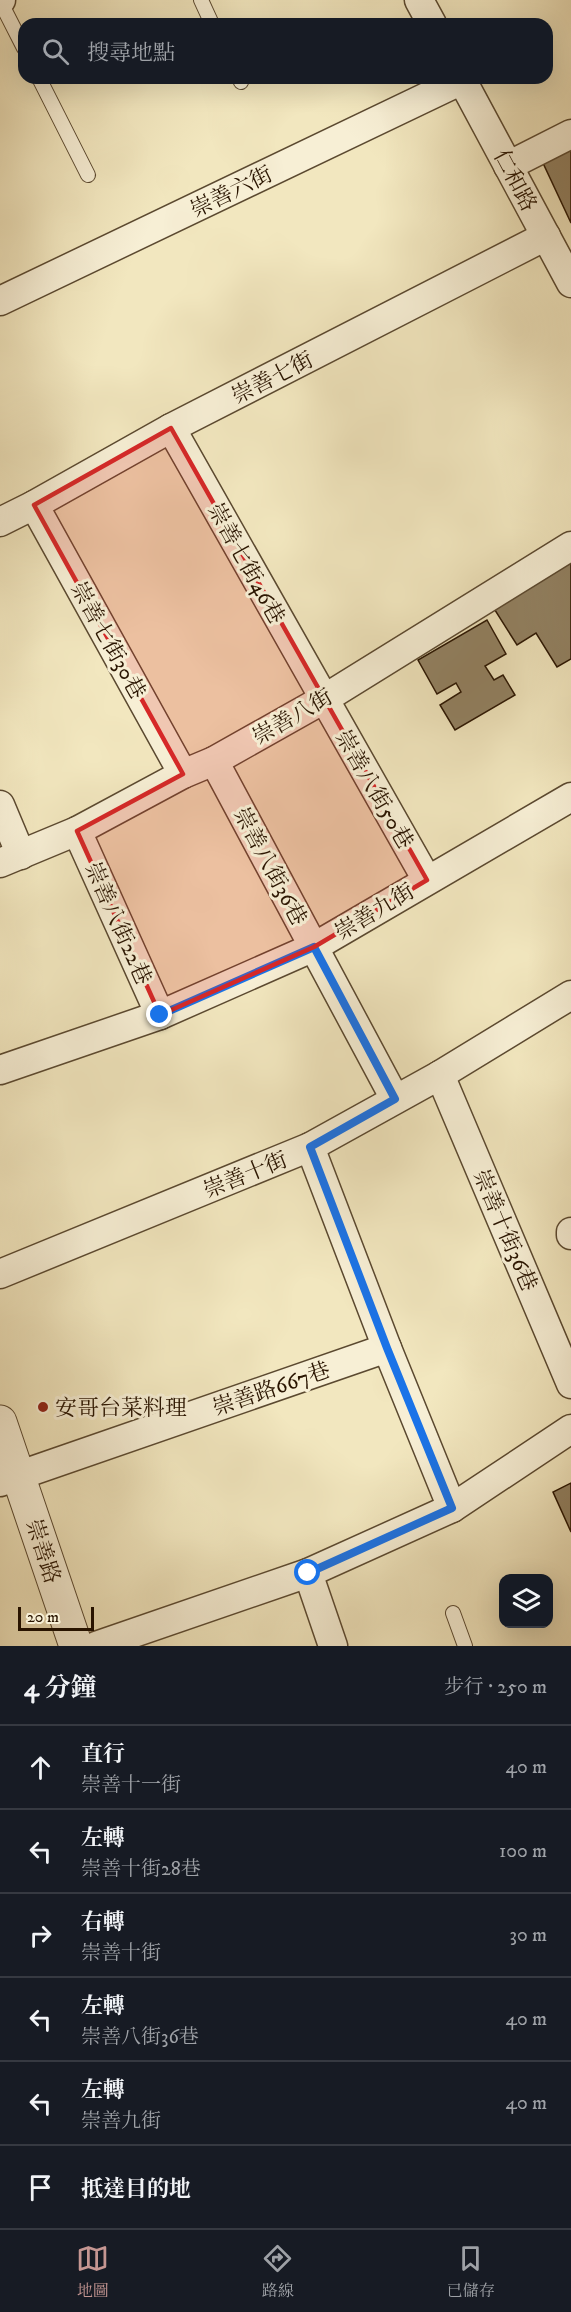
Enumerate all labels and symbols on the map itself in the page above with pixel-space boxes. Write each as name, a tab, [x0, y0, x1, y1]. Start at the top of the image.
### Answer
street label: 仁和路	[487, 145, 542, 216]
street label: 崇善六街	[186, 161, 277, 224]
street label: 崇善七街	[227, 346, 318, 410]
street label: 崇善七街46巷	[201, 499, 290, 629]
street label: 崇善七街30巷	[64, 577, 151, 704]
street label: 崇善八街	[248, 684, 338, 751]
street label: 崇善八街50巷	[329, 726, 419, 854]
street label: 崇善八街36巷	[227, 803, 312, 930]
street label: 崇善八街22巷	[79, 858, 157, 989]
street label: 崇善九街	[330, 878, 419, 947]
route end	[146, 1001, 172, 1027]
street label: 崇善十街	[200, 1146, 291, 1204]
street label: 崇善十街36巷	[467, 1166, 542, 1296]
street label: 崇善路667巷	[209, 1357, 334, 1422]
place label: 安哥台菜料理	[55, 1395, 187, 1422]
marker: 安哥台菜料理	[36, 1400, 50, 1414]
street label: 崇善路	[20, 1516, 66, 1587]
route start	[294, 1559, 320, 1585]
scale bar	[18, 1604, 94, 1632]

